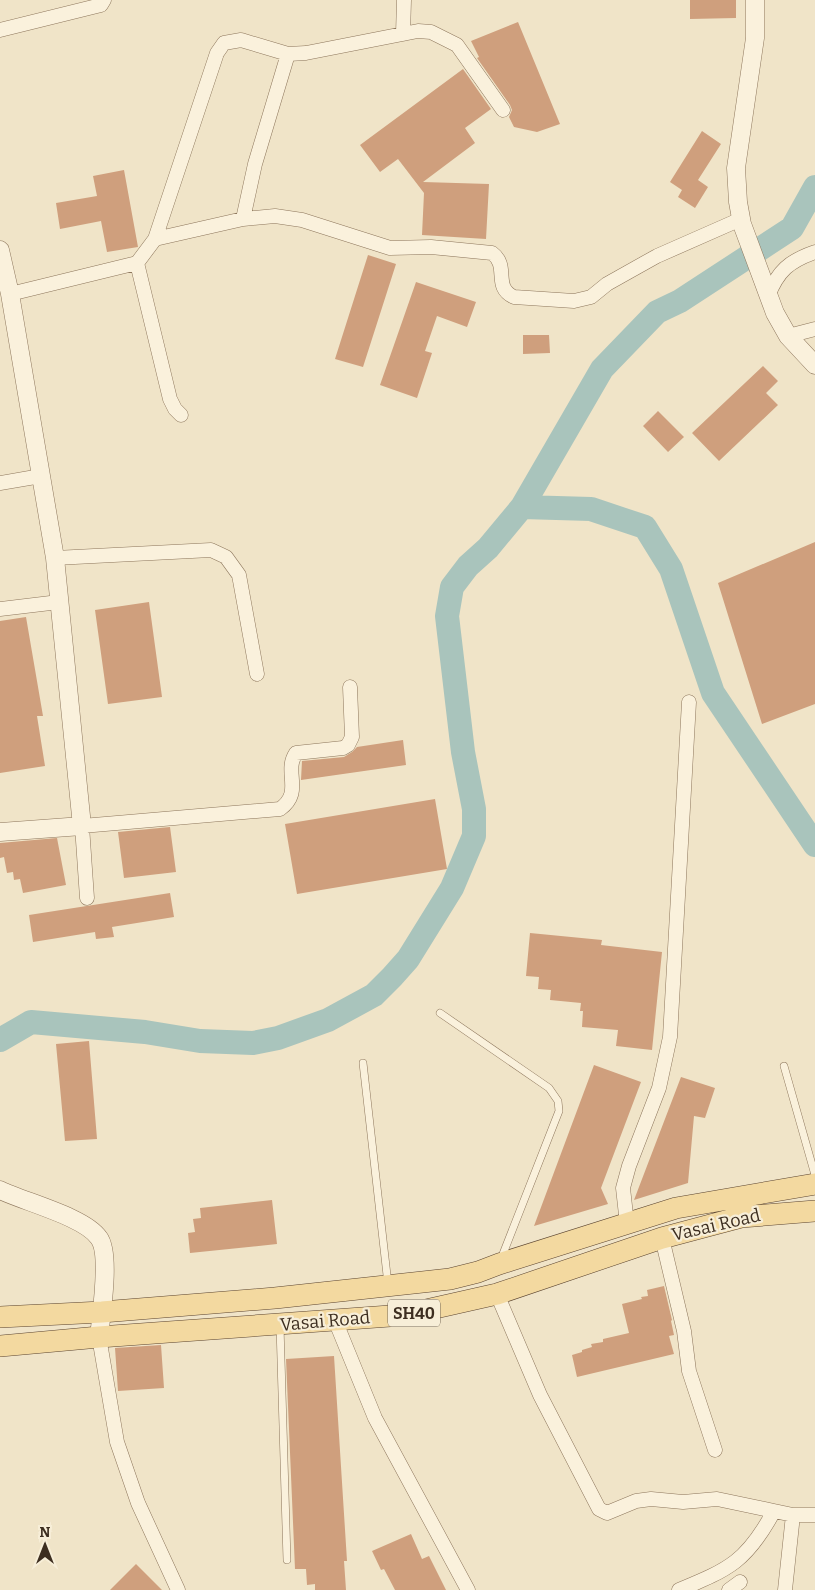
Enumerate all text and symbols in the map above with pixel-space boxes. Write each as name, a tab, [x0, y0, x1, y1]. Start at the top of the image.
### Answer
street label: Vasai Road	[669, 1204, 763, 1246]
road number: SH40	[388, 1300, 440, 1326]
street label: Vasai Road	[279, 1306, 371, 1336]
north arrow	[20, 1520, 70, 1570]
text: N	[40, 1524, 51, 1541]

